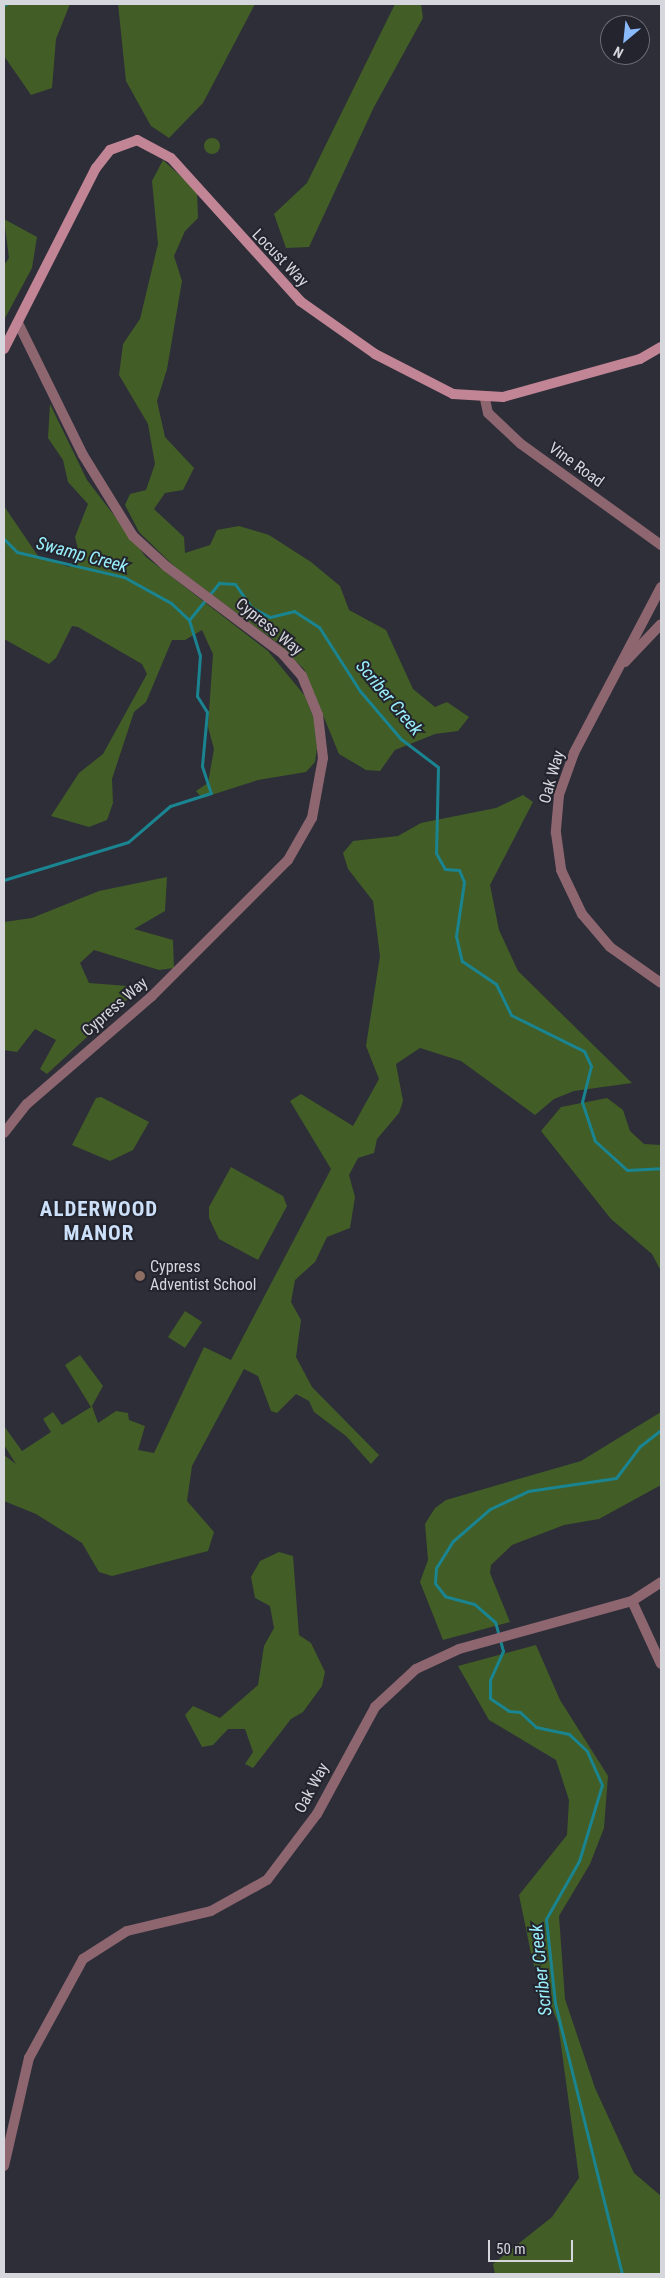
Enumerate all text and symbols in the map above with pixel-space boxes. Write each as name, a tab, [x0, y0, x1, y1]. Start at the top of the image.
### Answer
north arrow	[600, 15, 650, 65]
text: N	[611, 43, 626, 61]
street label: Locust Way	[248, 225, 312, 291]
street label: Vine Road	[545, 439, 607, 491]
water label: Swamp Creek	[34, 532, 130, 578]
street label: Cypress Way	[232, 594, 306, 660]
water label: Scriber Creek	[351, 656, 427, 740]
street label: Oak Way	[535, 748, 569, 806]
street label: Cypress Way	[78, 973, 152, 1041]
district label: ALDERWOOD MANOR	[39, 1196, 159, 1246]
place label: Cypress Adventist School	[150, 1257, 256, 1295]
marker: Cypress Adventist School	[134, 1270, 146, 1282]
street label: Oak Way	[291, 1760, 333, 1816]
water label: Scriber Creek	[525, 1923, 557, 2017]
scale bar	[490, 2230, 575, 2262]
text: 50 m	[496, 2240, 526, 2258]

